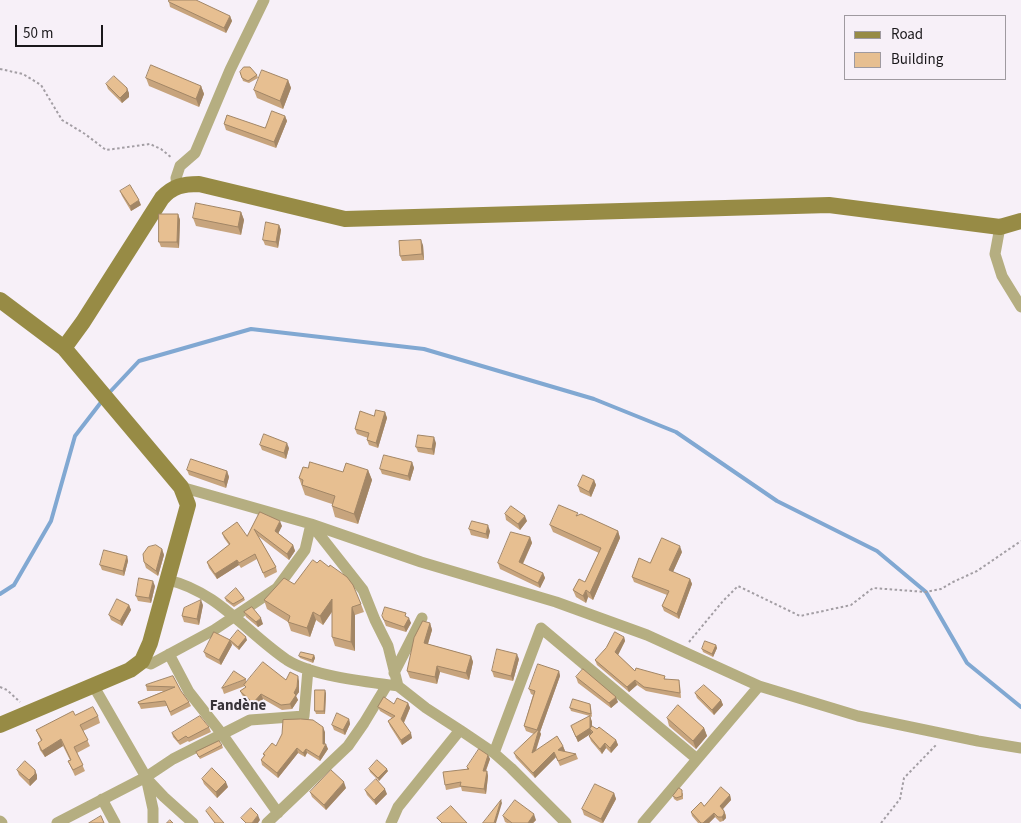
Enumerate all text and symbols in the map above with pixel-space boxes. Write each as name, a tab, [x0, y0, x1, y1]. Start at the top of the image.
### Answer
scale bar	[18, 15, 105, 47]
legend	[844, 15, 1006, 80]
text: 50 m	[23, 23, 53, 44]
text: Road	[891, 24, 923, 45]
text: Building	[891, 49, 943, 70]
district label: Fandène	[210, 698, 266, 716]

